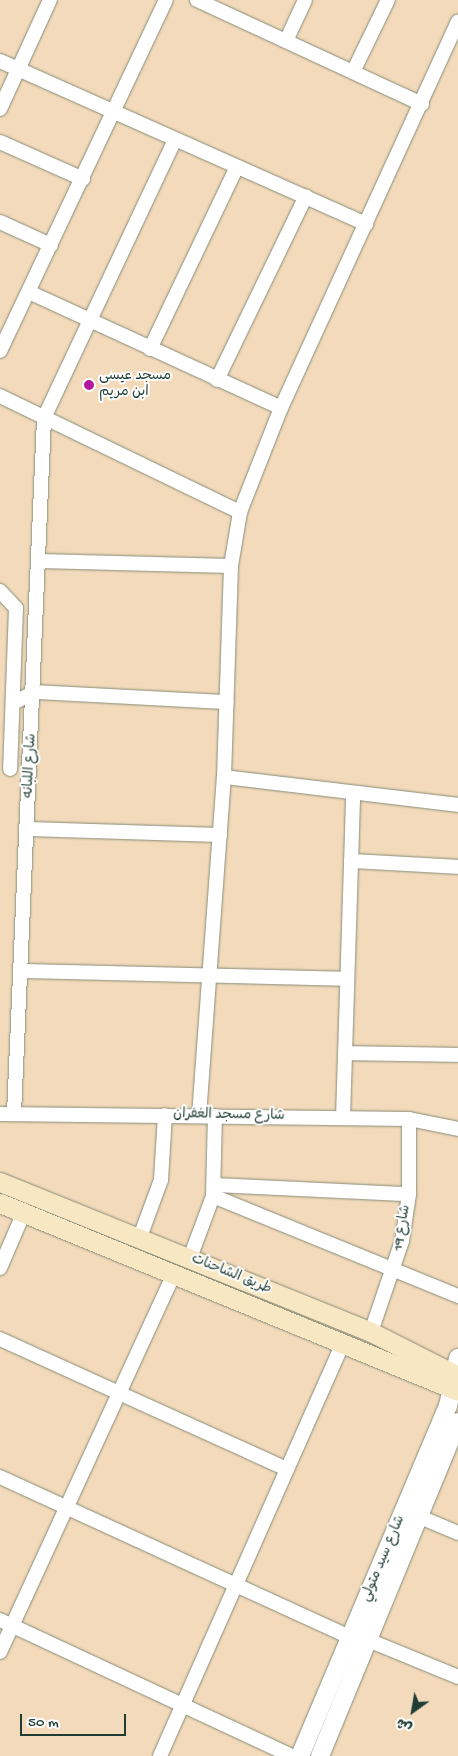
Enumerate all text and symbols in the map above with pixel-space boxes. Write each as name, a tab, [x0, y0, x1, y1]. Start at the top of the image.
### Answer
place label: مسجد عيسى ابن مريم	[99, 369, 171, 402]
marker: مسجد عيسى ابن مريم	[83, 379, 95, 391]
street label: شارع اللبانه	[21, 733, 41, 799]
street label: شارع مسجد الغفران	[173, 1107, 285, 1125]
street label: شارع 19	[391, 1204, 415, 1252]
street label: طريق الشاحنات	[189, 1251, 273, 1299]
street label: شارع سيد متولي	[358, 1513, 410, 1605]
north arrow	[388, 1686, 438, 1736]
scale bar	[22, 1704, 129, 1736]
text: ش	[394, 1713, 416, 1735]
text: 50 m	[28, 1714, 59, 1732]

